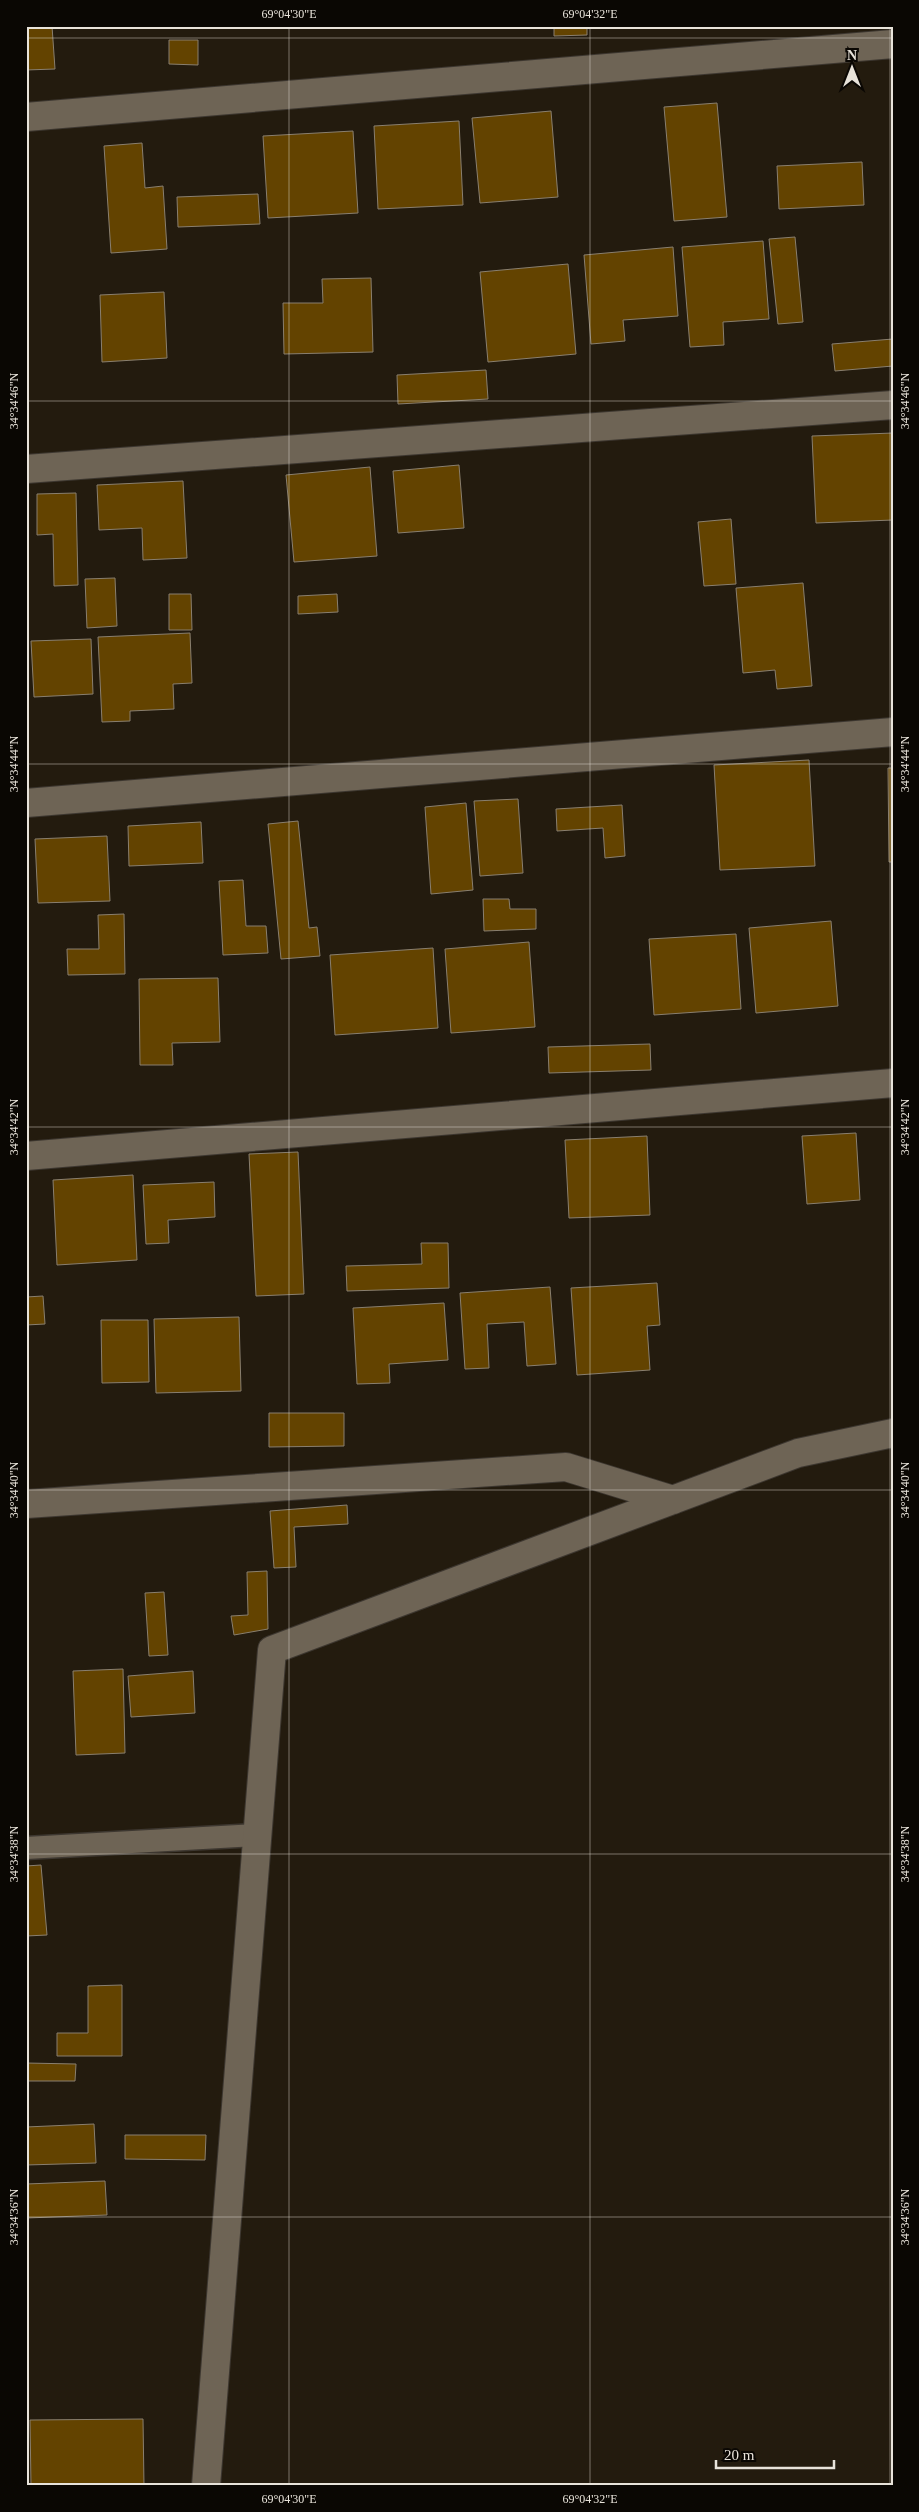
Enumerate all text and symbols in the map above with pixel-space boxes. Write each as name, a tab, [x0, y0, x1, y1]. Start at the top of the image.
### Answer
text: 69°04'30"E	[261, 7, 317, 21]
text: 69°04'32"E	[562, 7, 618, 21]
north arrow	[826, 42, 876, 92]
text: N	[847, 48, 857, 63]
text: 34°34'46"N	[7, 372, 21, 429]
text: 34°34'46"N	[898, 372, 912, 429]
text: 34°34'44"N	[7, 735, 21, 792]
text: 34°34'44"N	[898, 735, 912, 792]
text: 34°34'42"N	[7, 1098, 21, 1155]
text: 34°34'42"N	[898, 1098, 912, 1155]
text: 34°34'40"N	[7, 1461, 21, 1518]
text: 34°34'40"N	[898, 1461, 912, 1518]
text: 34°34'38"N	[7, 1825, 21, 1882]
text: 34°34'38"N	[898, 1825, 912, 1882]
text: 34°34'36"N	[7, 2188, 21, 2245]
text: 34°34'36"N	[898, 2188, 912, 2245]
scale bar	[716, 2437, 834, 2469]
text: 20 m	[724, 2447, 755, 2463]
text: 69°04'30"E	[261, 2492, 317, 2506]
text: 69°04'32"E	[562, 2492, 618, 2506]

